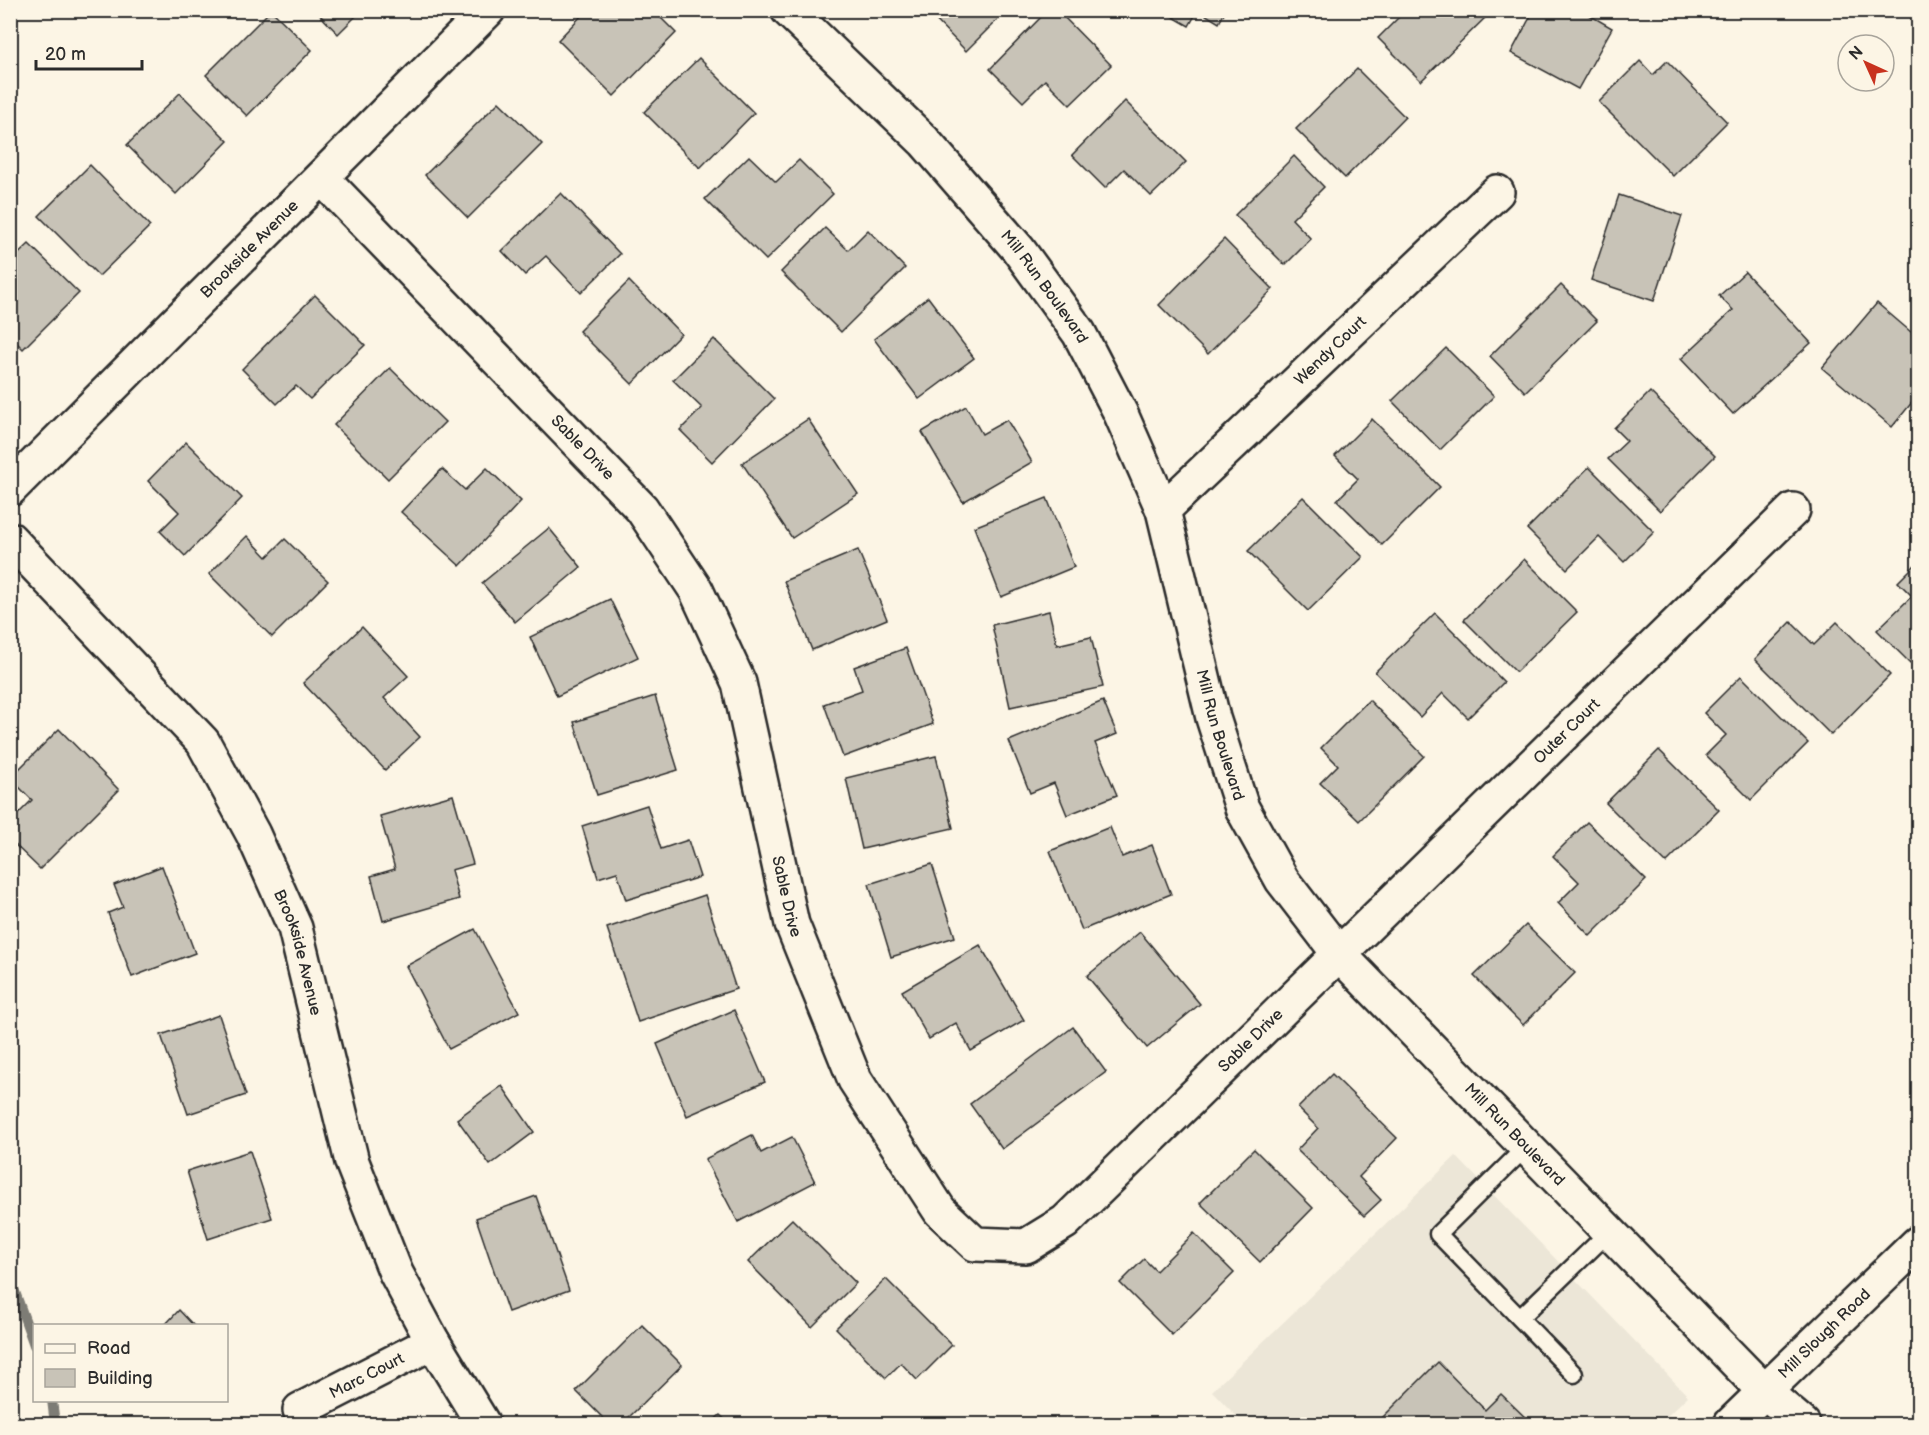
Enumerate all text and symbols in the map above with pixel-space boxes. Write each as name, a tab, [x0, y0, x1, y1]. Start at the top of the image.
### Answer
scale bar	[36, 33, 142, 71]
north arrow	[1836, 33, 1896, 93]
text: N	[1845, 42, 1867, 64]
text: 20 m	[45, 44, 86, 65]
street label: Brookside Avenue	[197, 196, 303, 302]
street label: Mill Run Boulevard	[996, 226, 1092, 346]
street label: Wendy Court	[1290, 312, 1370, 389]
street label: Sable Drive	[547, 411, 619, 484]
street label: Mill Run Boulevard	[1192, 668, 1248, 803]
street label: Outer Court	[1530, 695, 1604, 768]
street label: Sable Drive	[768, 854, 806, 940]
street label: Brookside Avenue	[270, 886, 326, 1018]
street label: Sable Drive	[1214, 1004, 1287, 1076]
street label: Mill Run Boulevard	[1461, 1079, 1569, 1190]
street label: Mill Slough Road	[1774, 1285, 1874, 1382]
legend	[33, 1324, 228, 1402]
text: Road	[87, 1338, 131, 1359]
street label: Marc Court	[326, 1349, 407, 1403]
text: Building	[87, 1368, 153, 1389]

